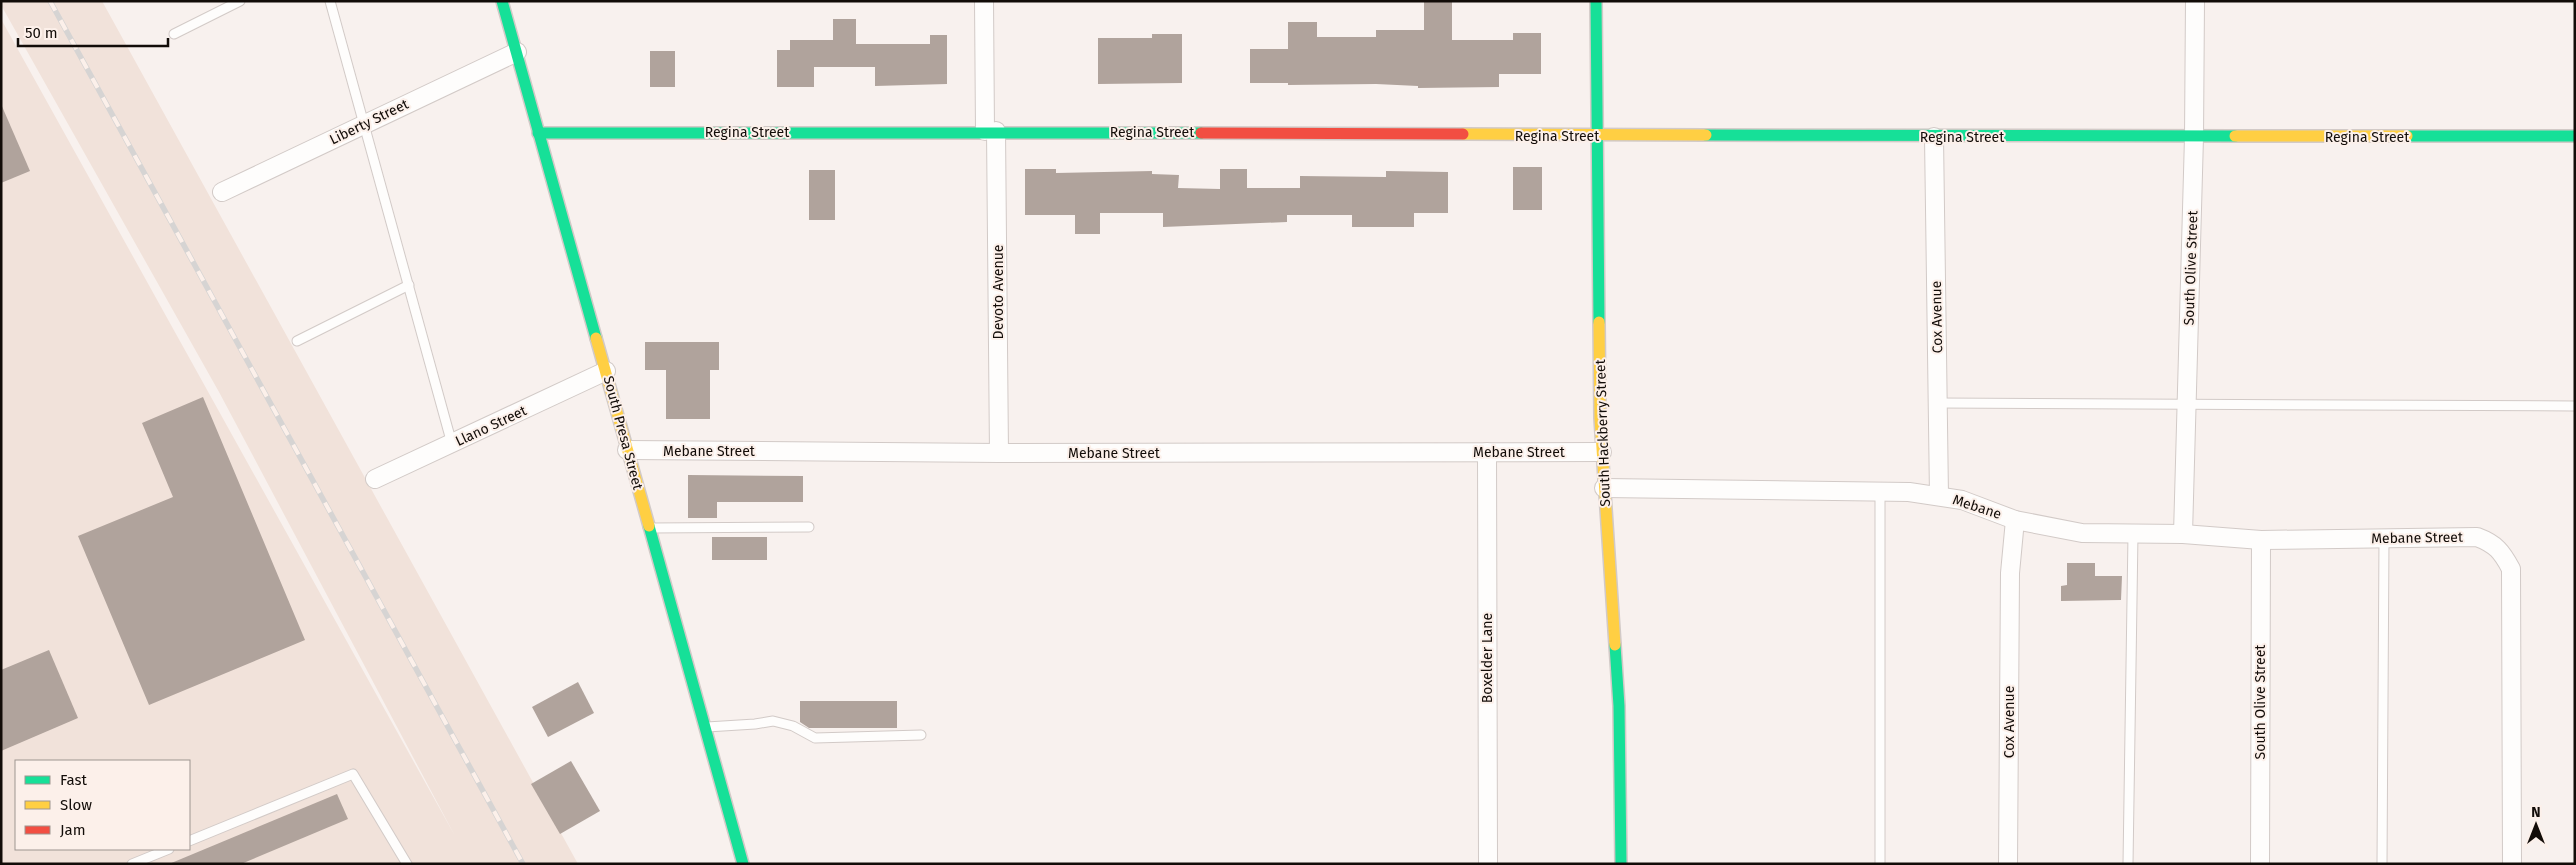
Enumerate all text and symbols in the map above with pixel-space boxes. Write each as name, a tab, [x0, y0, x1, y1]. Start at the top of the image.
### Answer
scale bar	[18, 15, 168, 47]
text: 50 m	[25, 24, 58, 42]
street label: Liberty Street	[327, 95, 412, 148]
street label: Regina Street	[705, 124, 790, 141]
street label: Regina Street	[1110, 124, 1195, 141]
street label: Regina Street	[1515, 128, 1600, 145]
street label: Regina Street	[1920, 129, 2005, 146]
street label: Regina Street	[2325, 129, 2410, 146]
street label: South Olive Street	[2181, 209, 2202, 326]
street label: Devoto Avenue	[990, 245, 1007, 339]
street label: Cox Avenue	[1928, 281, 1946, 353]
street label: South Hackberry Street	[1592, 358, 1614, 507]
street label: South Presa Street	[600, 374, 647, 493]
street label: Llano Street	[453, 402, 530, 450]
street label: Mebane Street	[663, 443, 756, 460]
street label: Mebane Street	[1473, 444, 1566, 461]
street label: Mebane Street	[1068, 445, 1161, 462]
street label: Mebane	[1951, 491, 2003, 523]
street label: Mebane Street	[2371, 529, 2464, 547]
street label: Boxelder Lane	[1479, 613, 1496, 703]
street label: South Olive Street	[2252, 644, 2269, 759]
street label: Cox Avenue	[2001, 686, 2018, 758]
legend	[15, 760, 190, 850]
text: Fast	[60, 771, 87, 789]
text: Slow	[60, 796, 92, 814]
north arrow	[2511, 800, 2561, 850]
text: N	[2531, 804, 2541, 821]
text: Jam	[60, 821, 86, 839]

